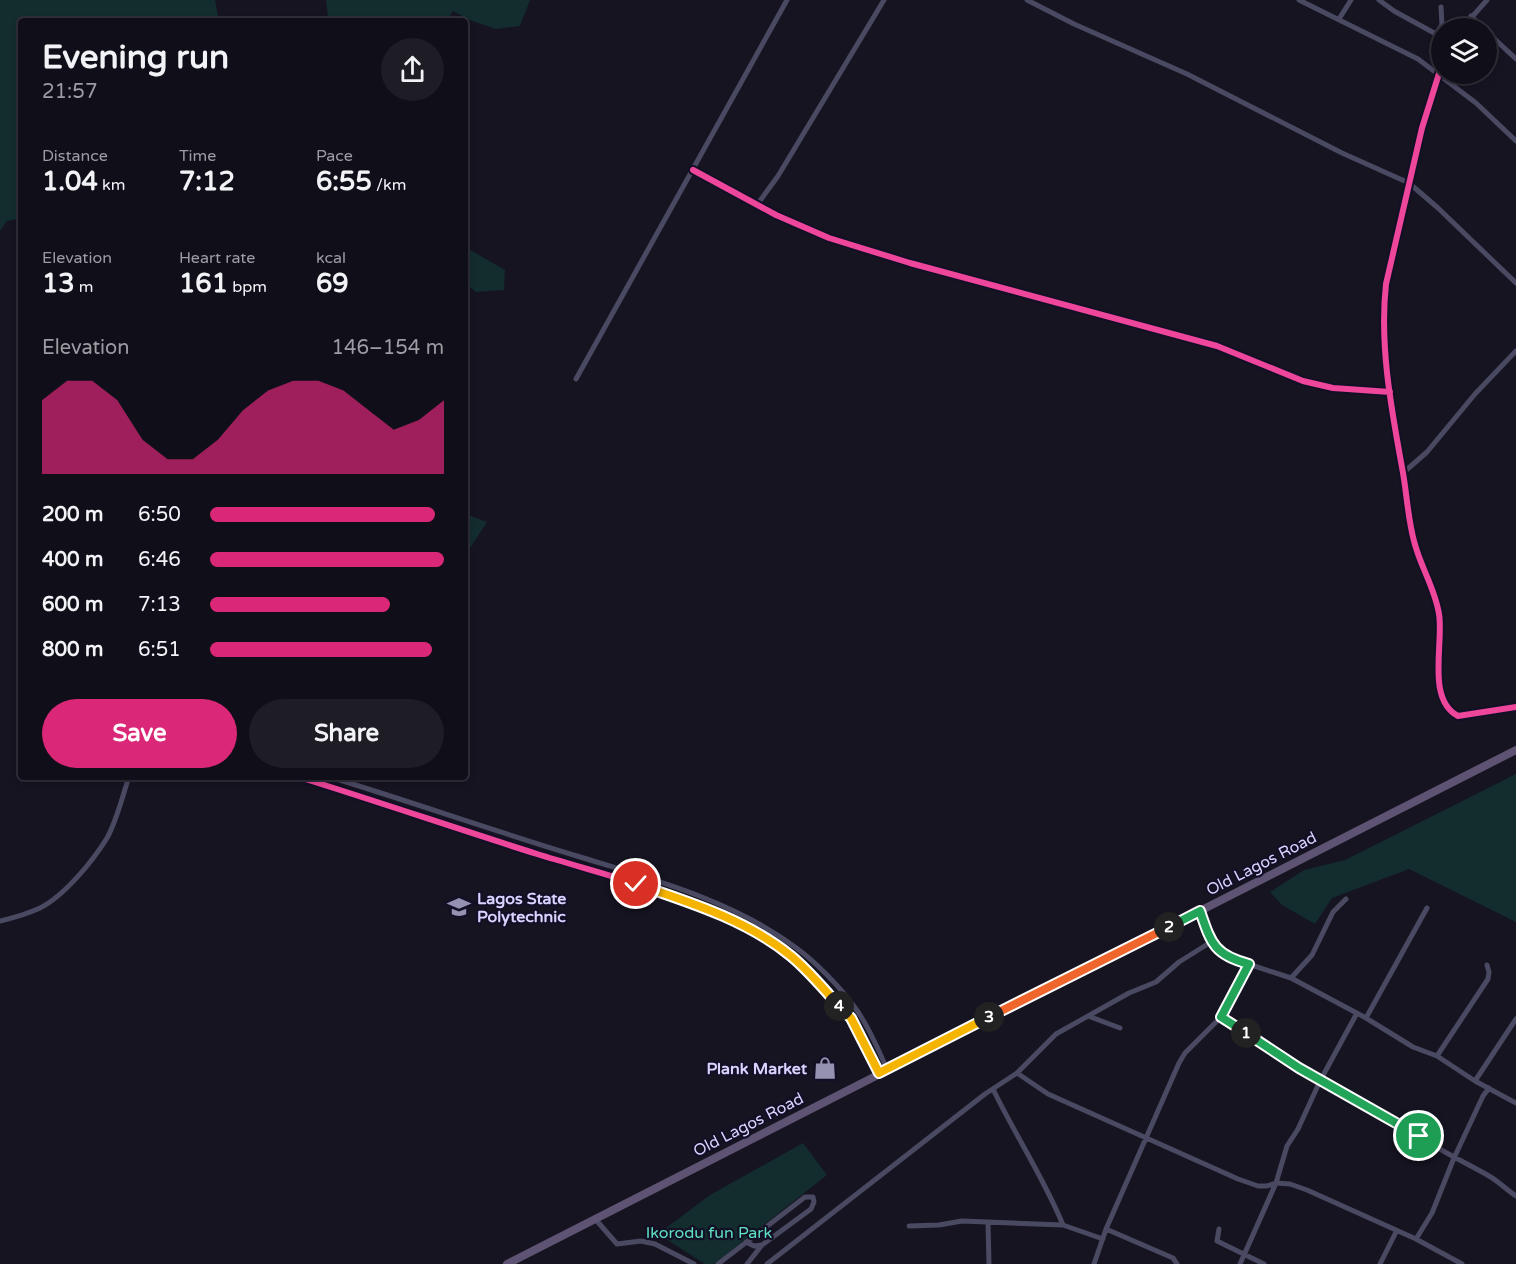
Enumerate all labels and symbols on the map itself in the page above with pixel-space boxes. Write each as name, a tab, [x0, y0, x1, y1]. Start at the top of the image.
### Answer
street label: Old Lagos Road	[1203, 827, 1320, 900]
pin	[610, 858, 661, 909]
place label: Lagos State Polytechnic	[477, 889, 566, 927]
school or university icon: Lagos State Polytechnic	[446, 894, 472, 920]
pin: 2	[1154, 912, 1184, 942]
pin: 4	[824, 991, 854, 1021]
pin: 3	[974, 1002, 1004, 1032]
pin: 1	[1231, 1018, 1261, 1048]
shop icon: Plank Market	[812, 1055, 838, 1081]
place label: Plank Market	[706, 1059, 808, 1079]
street label: Old Lagos Road	[690, 1088, 807, 1161]
pin	[1393, 1110, 1444, 1161]
park label: Ikorodu fun Park	[646, 1223, 772, 1243]

